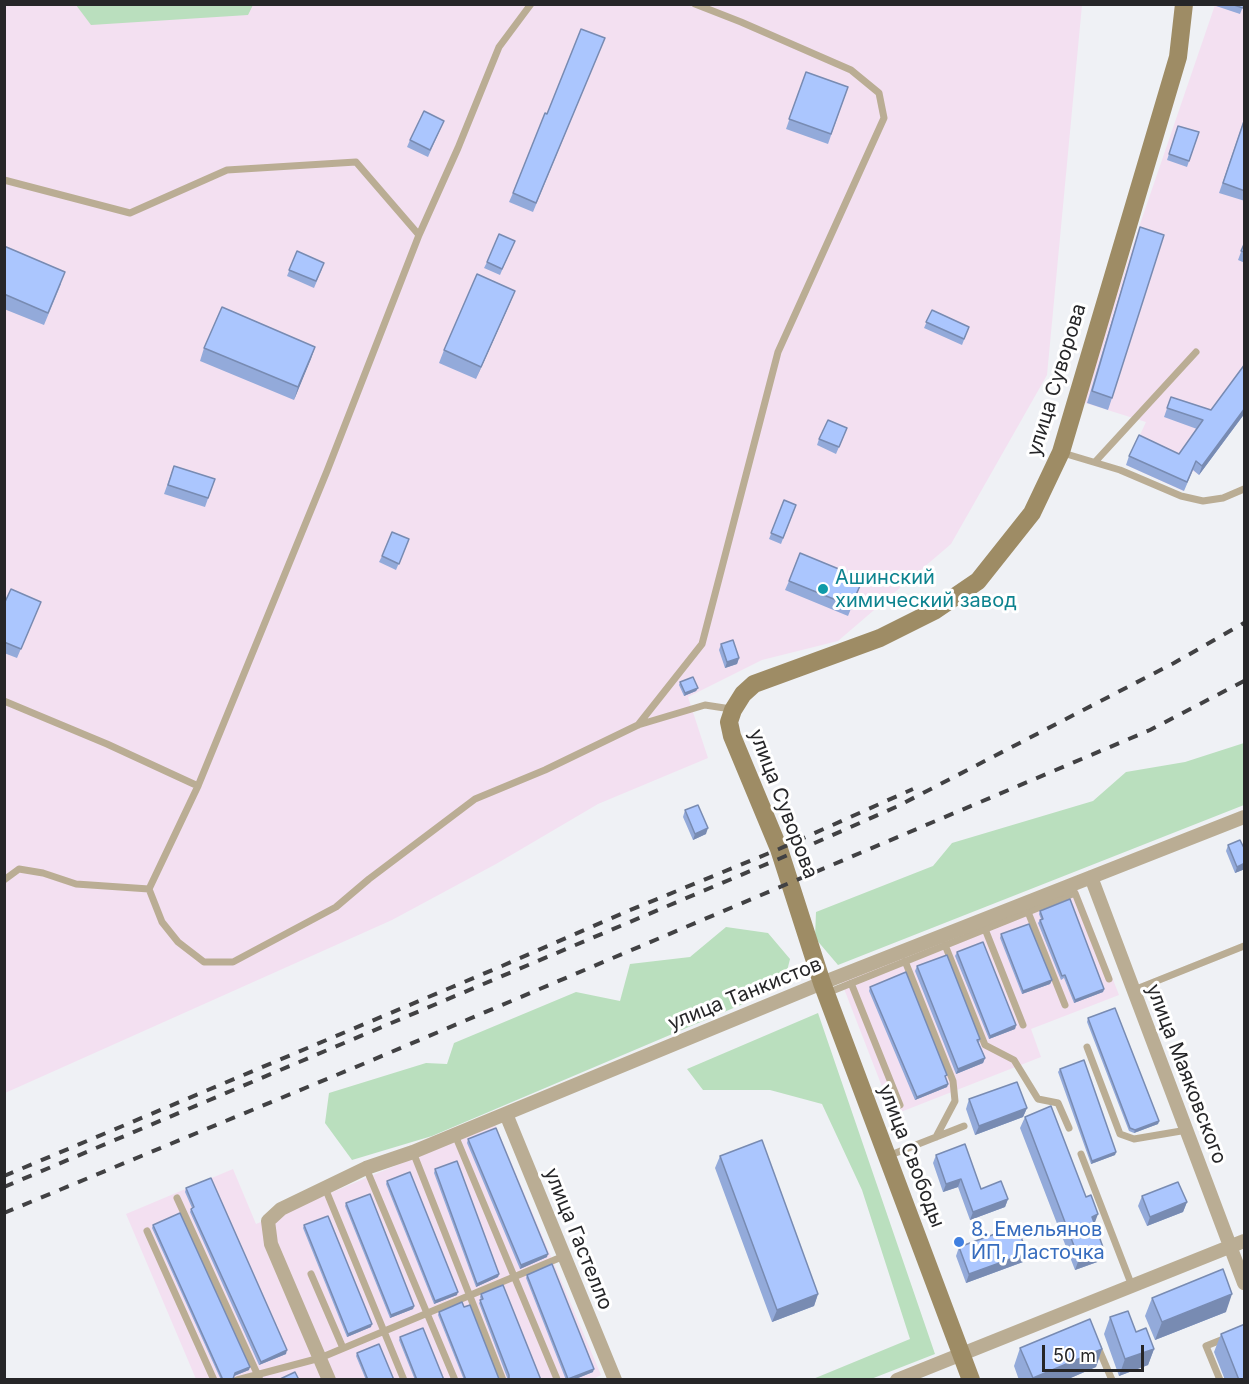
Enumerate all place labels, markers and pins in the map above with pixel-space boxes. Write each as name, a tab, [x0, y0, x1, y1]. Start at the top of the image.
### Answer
place label: Ашинский химический завод	[835, 566, 1017, 613]
marker: Ашинский химический завод	[816, 582, 830, 596]
place label: 8. Емельянов ИП, Ласточка	[971, 1218, 1105, 1265]
marker: 8. Емельянов ИП, Ласточка	[952, 1235, 966, 1249]

